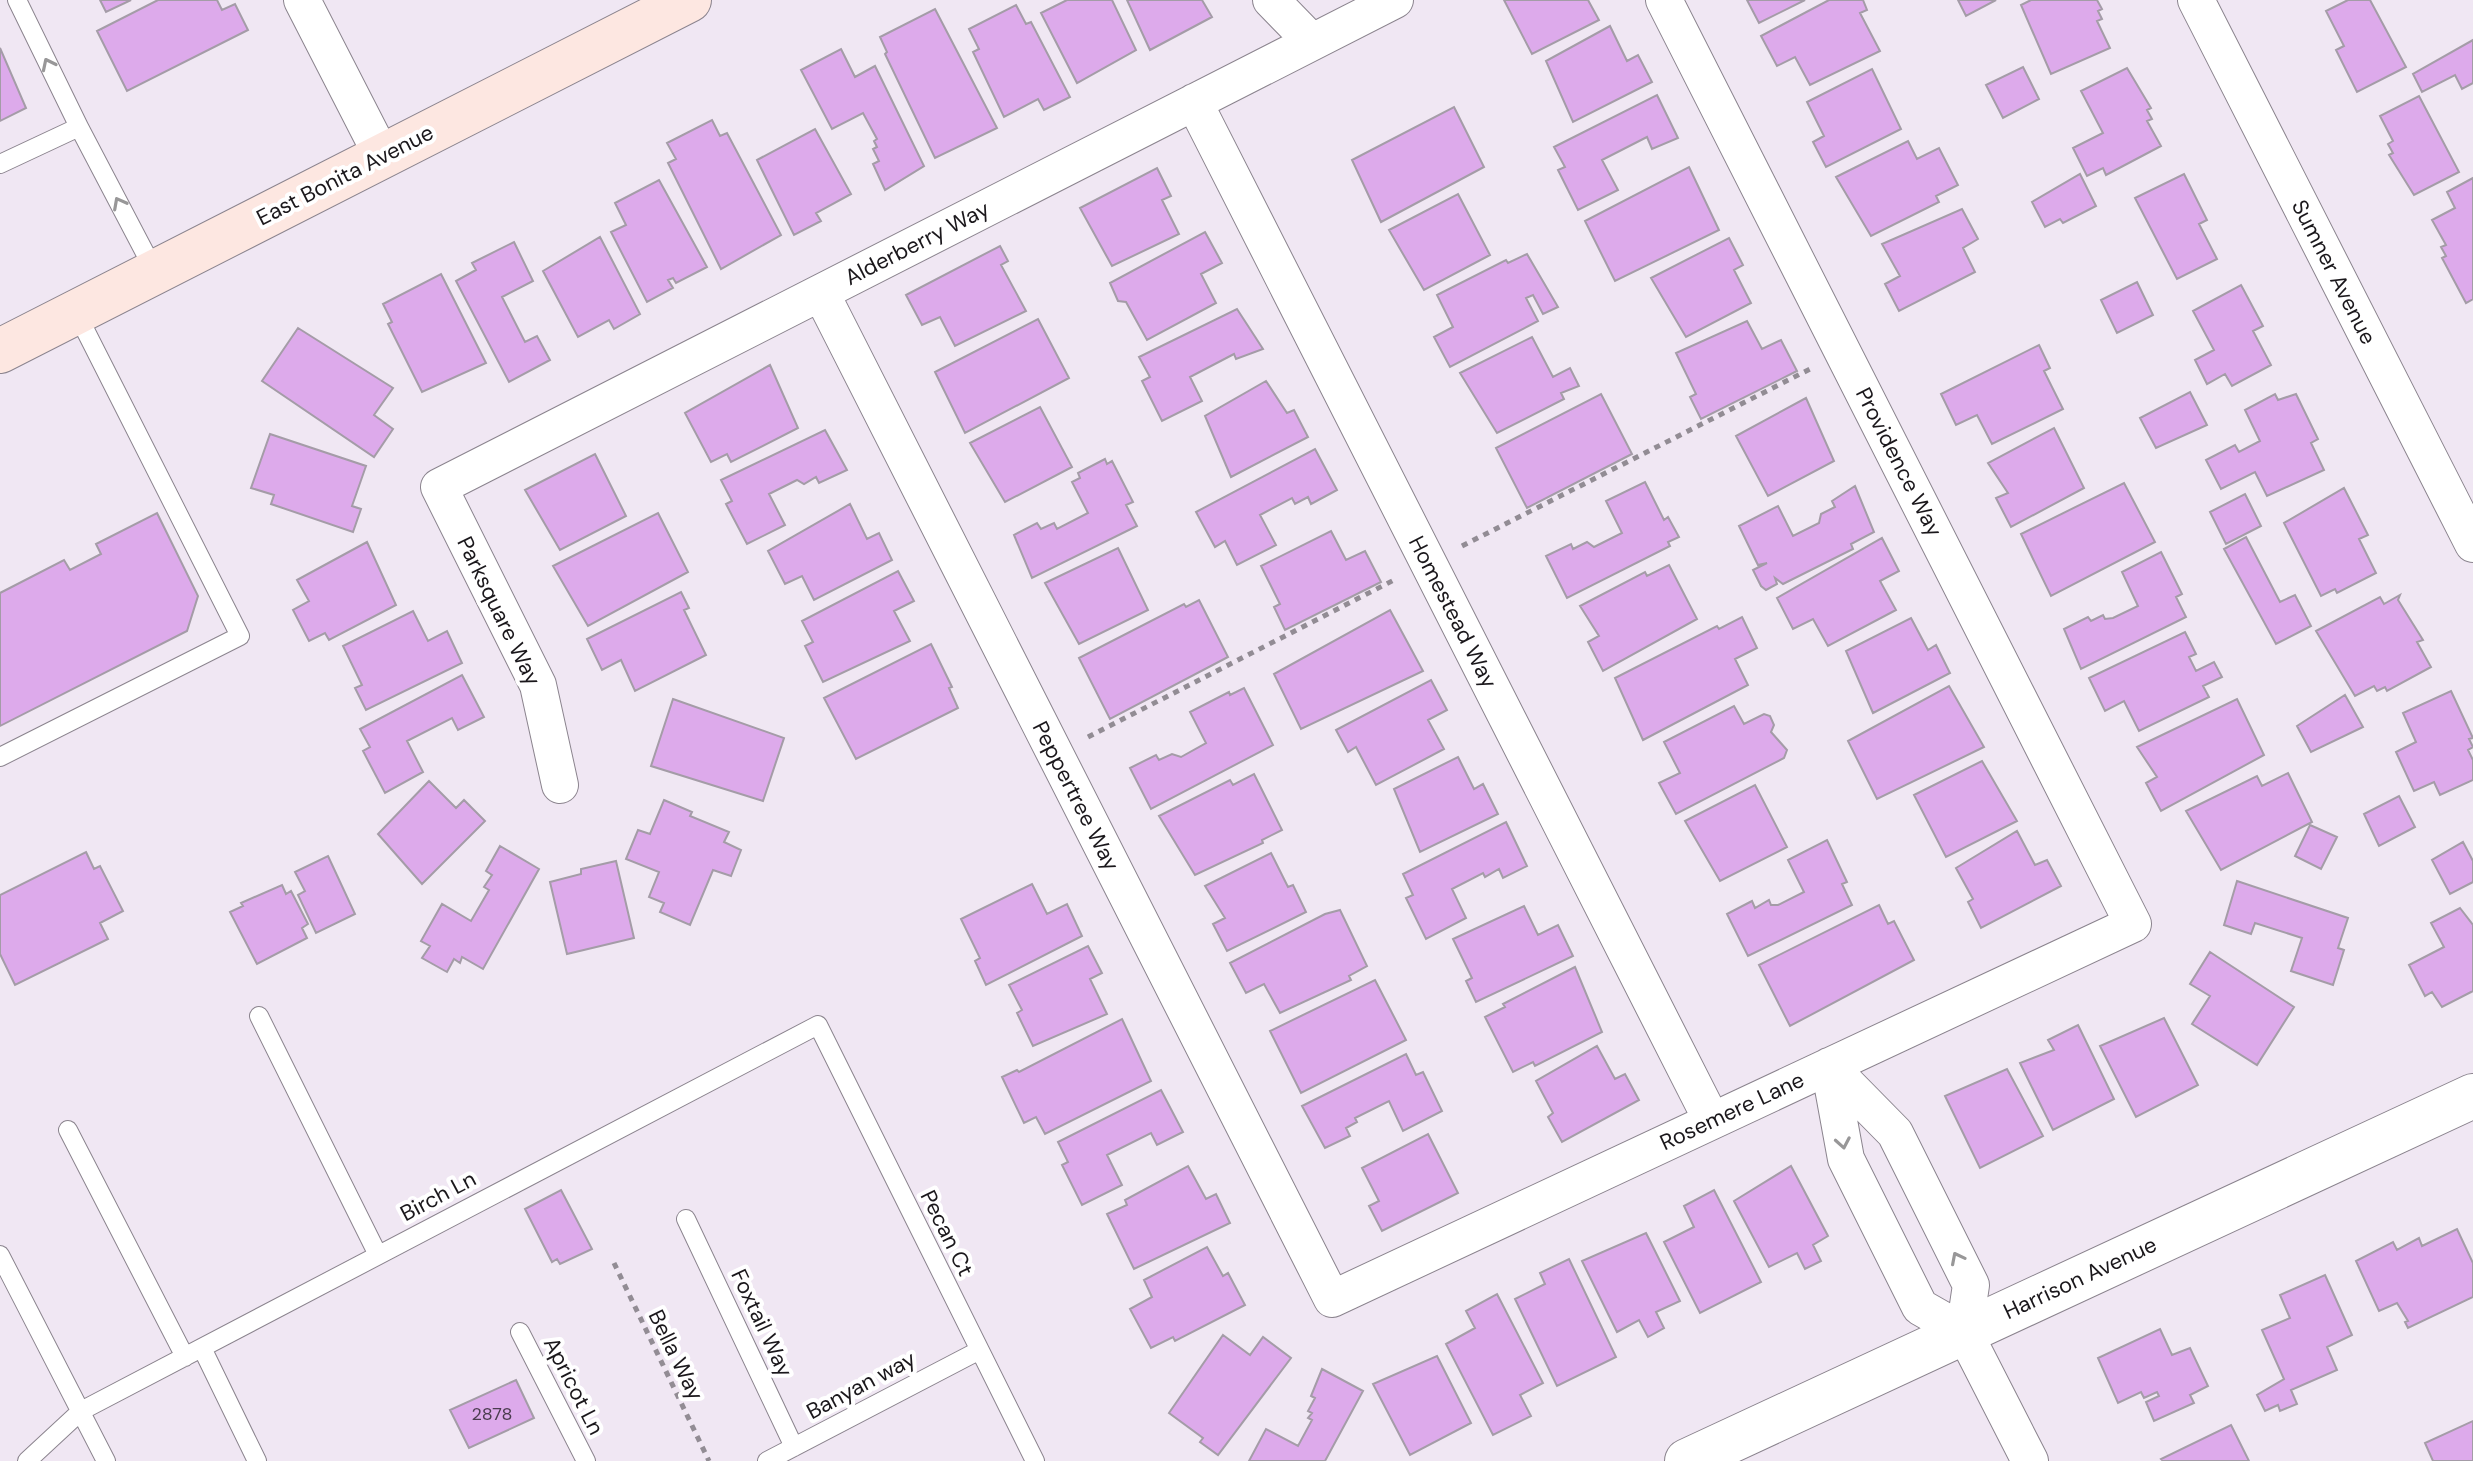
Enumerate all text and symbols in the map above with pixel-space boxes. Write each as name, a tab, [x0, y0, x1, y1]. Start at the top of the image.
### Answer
one-way arrow	[43, 57, 58, 72]
street label: East Bonita Avenue	[252, 118, 438, 232]
street label: Alderberry Way	[840, 194, 994, 292]
street label: Sumner Avenue	[2285, 195, 2383, 349]
one-way arrow	[113, 196, 128, 211]
street label: Providence Way	[1849, 382, 1949, 542]
street label: Homestead Way	[1402, 531, 1504, 693]
street label: Parksquare Way	[450, 532, 548, 690]
street label: Peppertree Way	[1026, 716, 1126, 876]
street label: Rosemere Lane	[1655, 1065, 1809, 1157]
one-way arrow	[1834, 1136, 1851, 1150]
street label: Birch Ln	[395, 1164, 481, 1228]
street label: Pecan Ct	[914, 1185, 980, 1281]
street label: Harrison Avenue	[1999, 1230, 2161, 1326]
one-way arrow	[1952, 1251, 1967, 1266]
street label: Foxtail Way	[724, 1265, 800, 1381]
street label: Bella Way	[642, 1305, 710, 1405]
street label: Apricot Ln	[537, 1332, 611, 1440]
street label: Banyan way	[801, 1344, 921, 1426]
house number: 2878	[472, 1402, 512, 1426]

